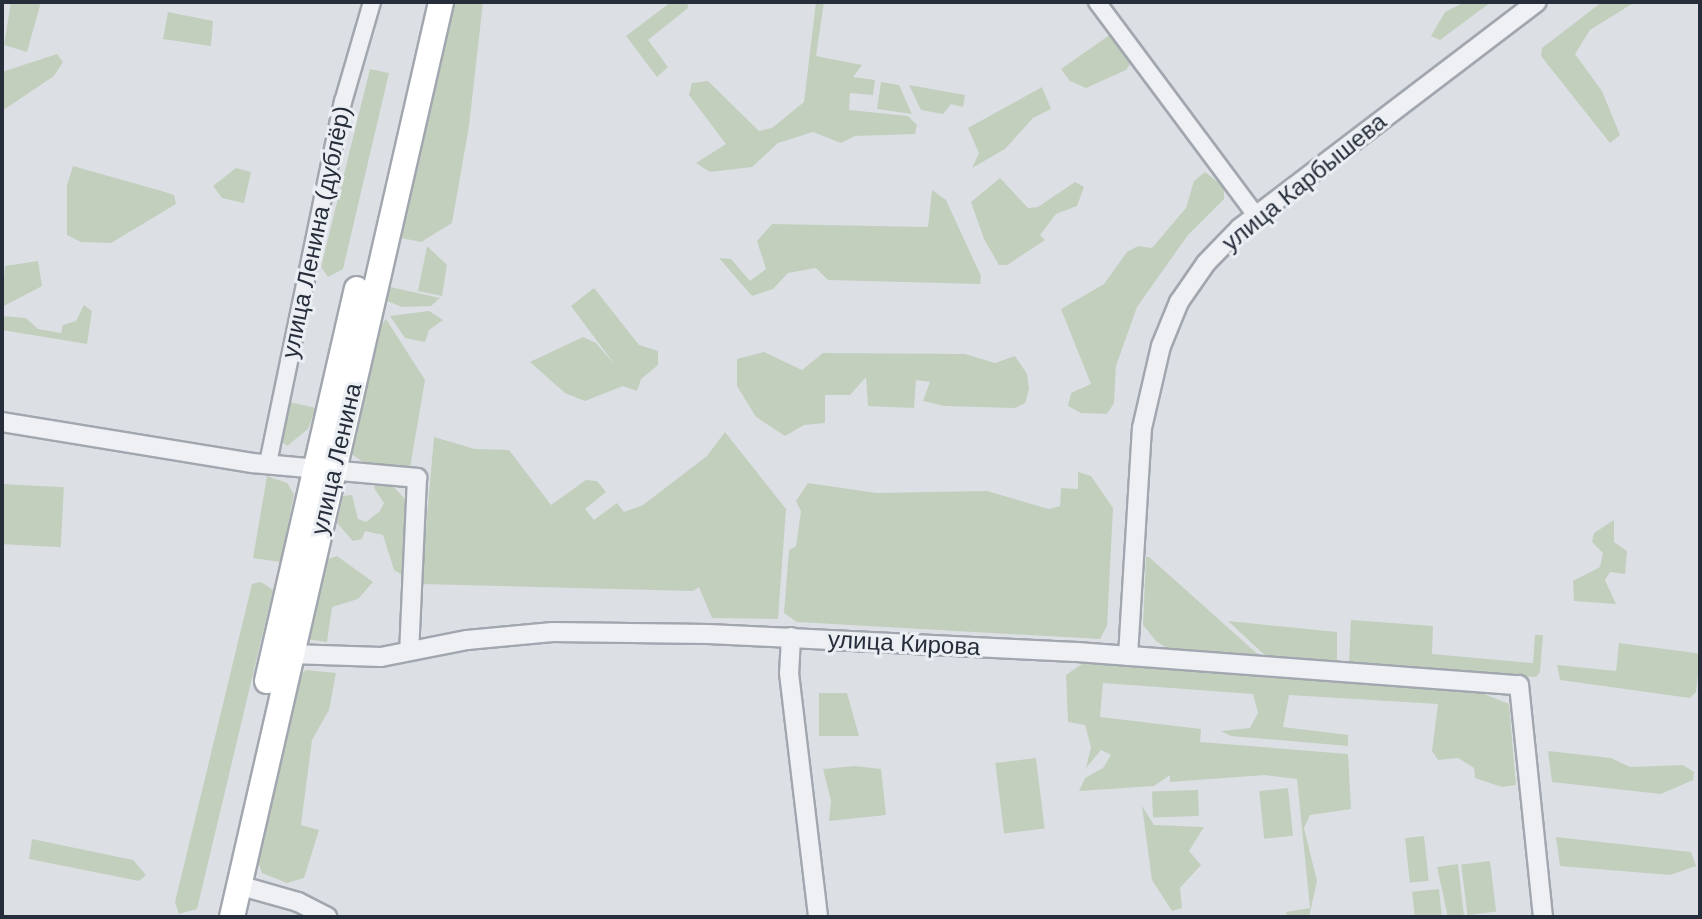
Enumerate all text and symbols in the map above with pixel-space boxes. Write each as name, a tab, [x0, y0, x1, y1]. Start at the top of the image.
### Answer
street label: улица Ленина (дублёр)	[275, 103, 357, 361]
street label: улица Карбышева	[1216, 107, 1392, 257]
street label: улица Ленина	[305, 380, 367, 538]
street label: улица Кирова	[827, 625, 981, 661]

